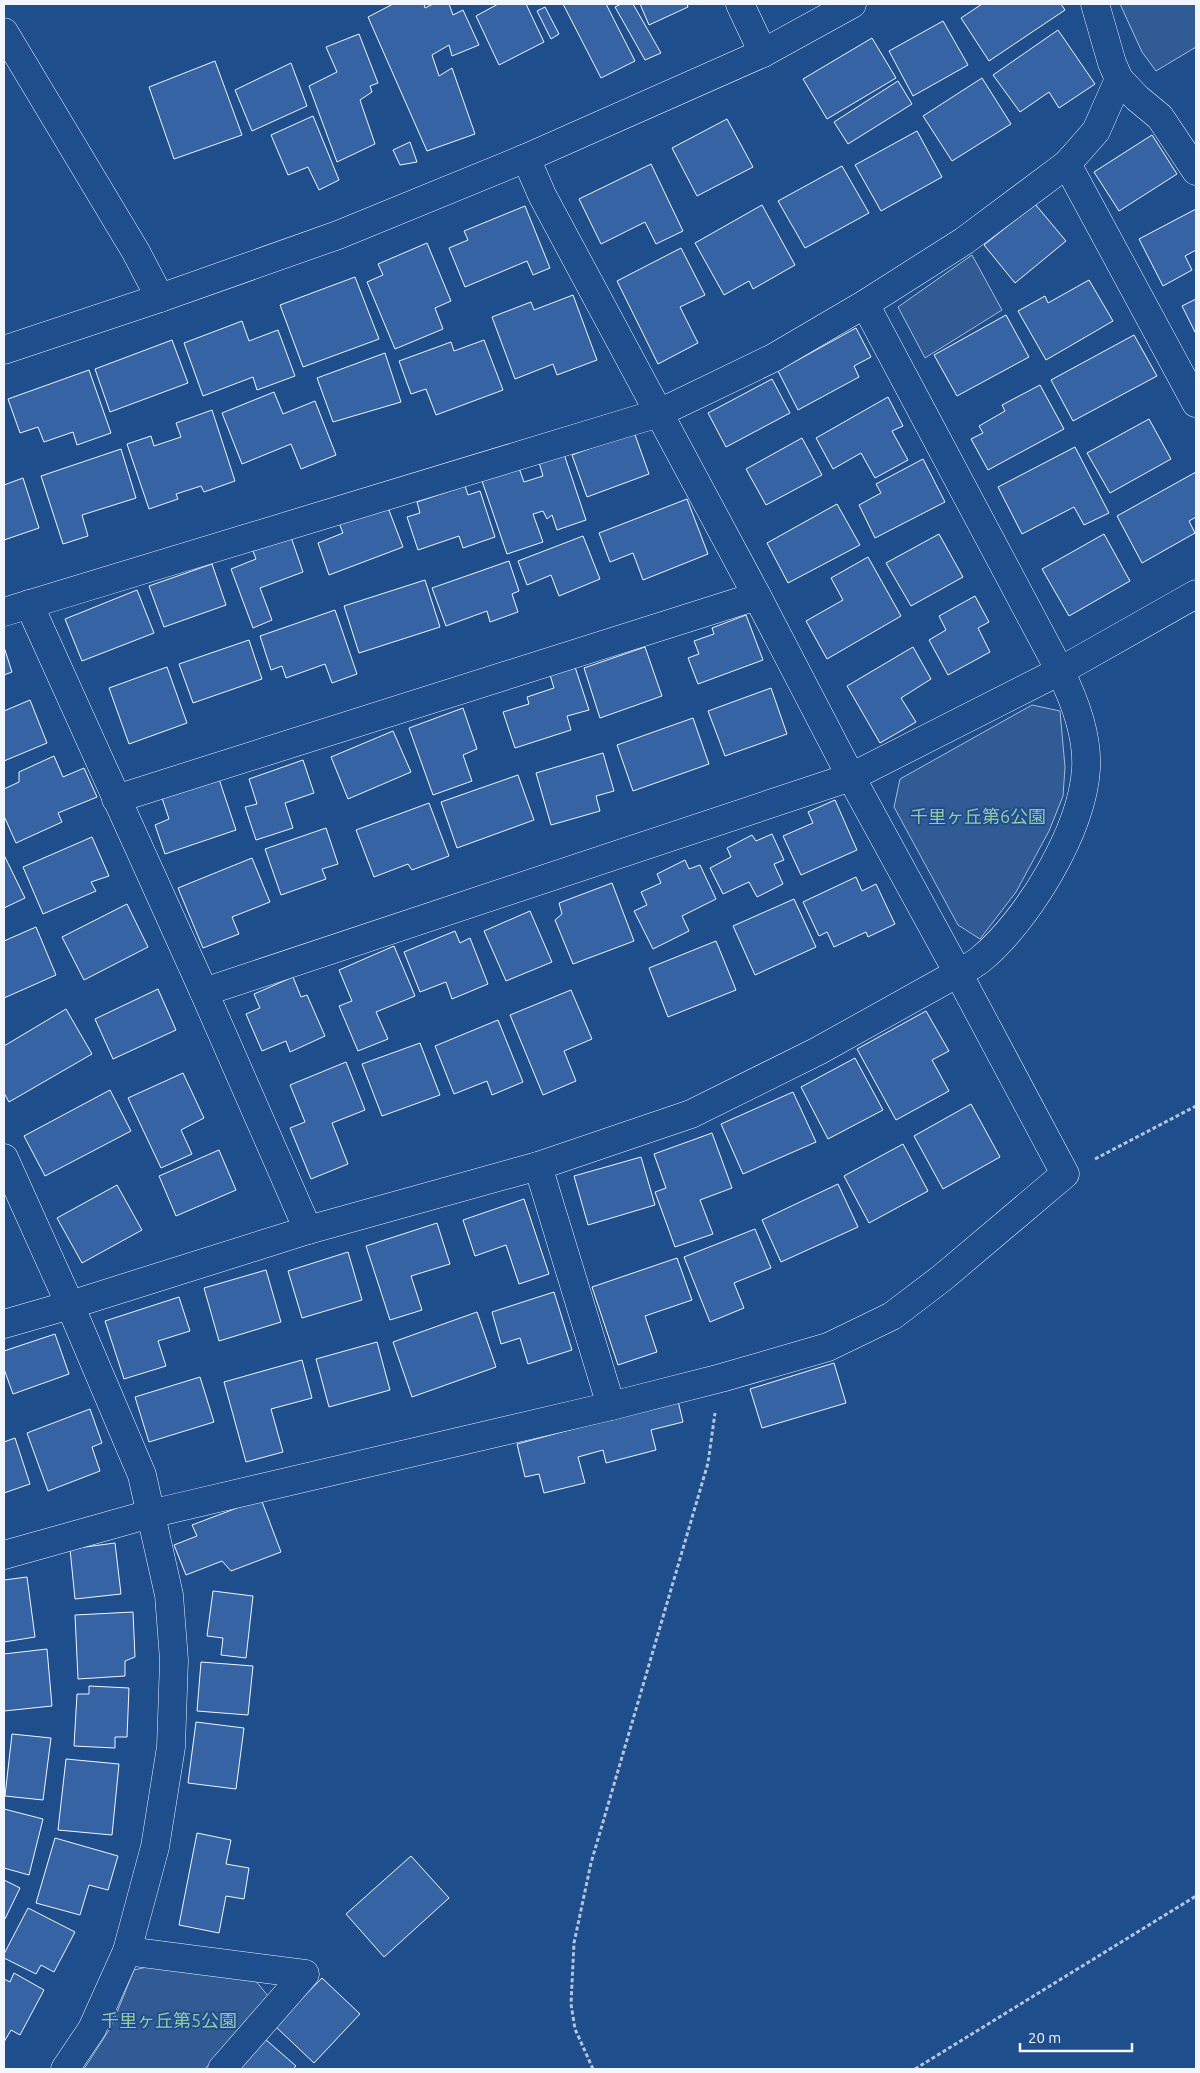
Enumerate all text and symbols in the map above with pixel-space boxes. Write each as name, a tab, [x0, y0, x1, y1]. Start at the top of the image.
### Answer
park label: 千里ヶ丘第6公園	[910, 806, 1046, 826]
park label: 千里ヶ丘第5公園	[101, 2010, 237, 2030]
scale bar	[1020, 2020, 1132, 2052]
text: 20 m	[1028, 2029, 1061, 2046]

